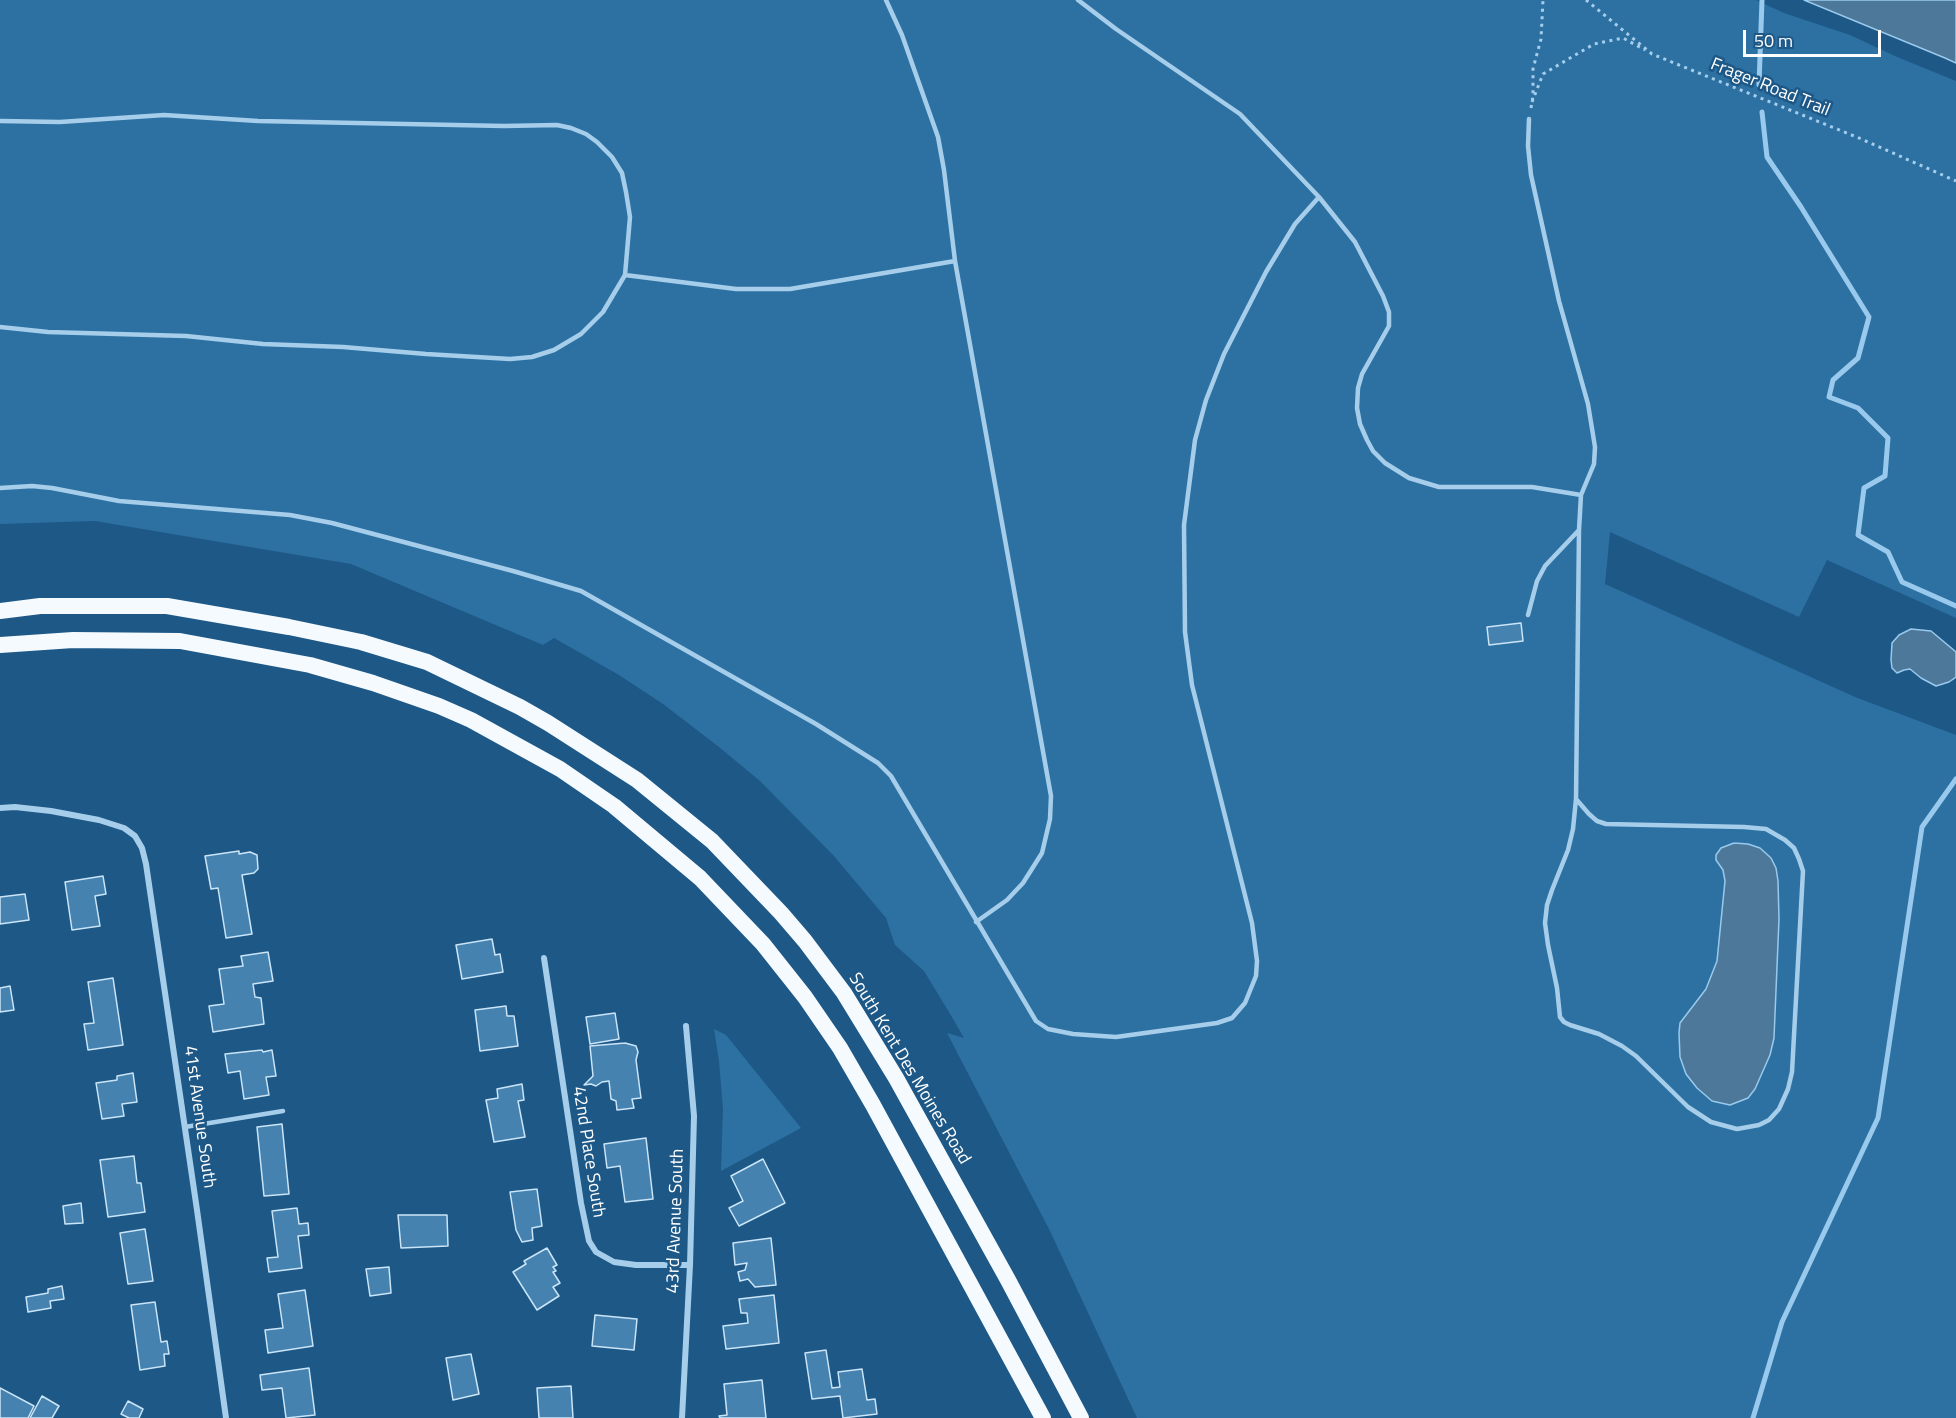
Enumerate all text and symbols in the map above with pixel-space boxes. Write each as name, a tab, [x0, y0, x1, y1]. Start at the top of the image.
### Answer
scale bar	[1746, 18, 1884, 56]
text: 50 m	[1754, 27, 1793, 54]
street label: Frager Road Trail	[1707, 54, 1833, 122]
street label: South Kent Des Moines Road	[843, 969, 975, 1169]
street label: 41st Avenue South	[178, 1044, 220, 1190]
street label: 42nd Place South	[567, 1085, 609, 1219]
street label: 43rd Avenue South	[663, 1148, 689, 1294]

